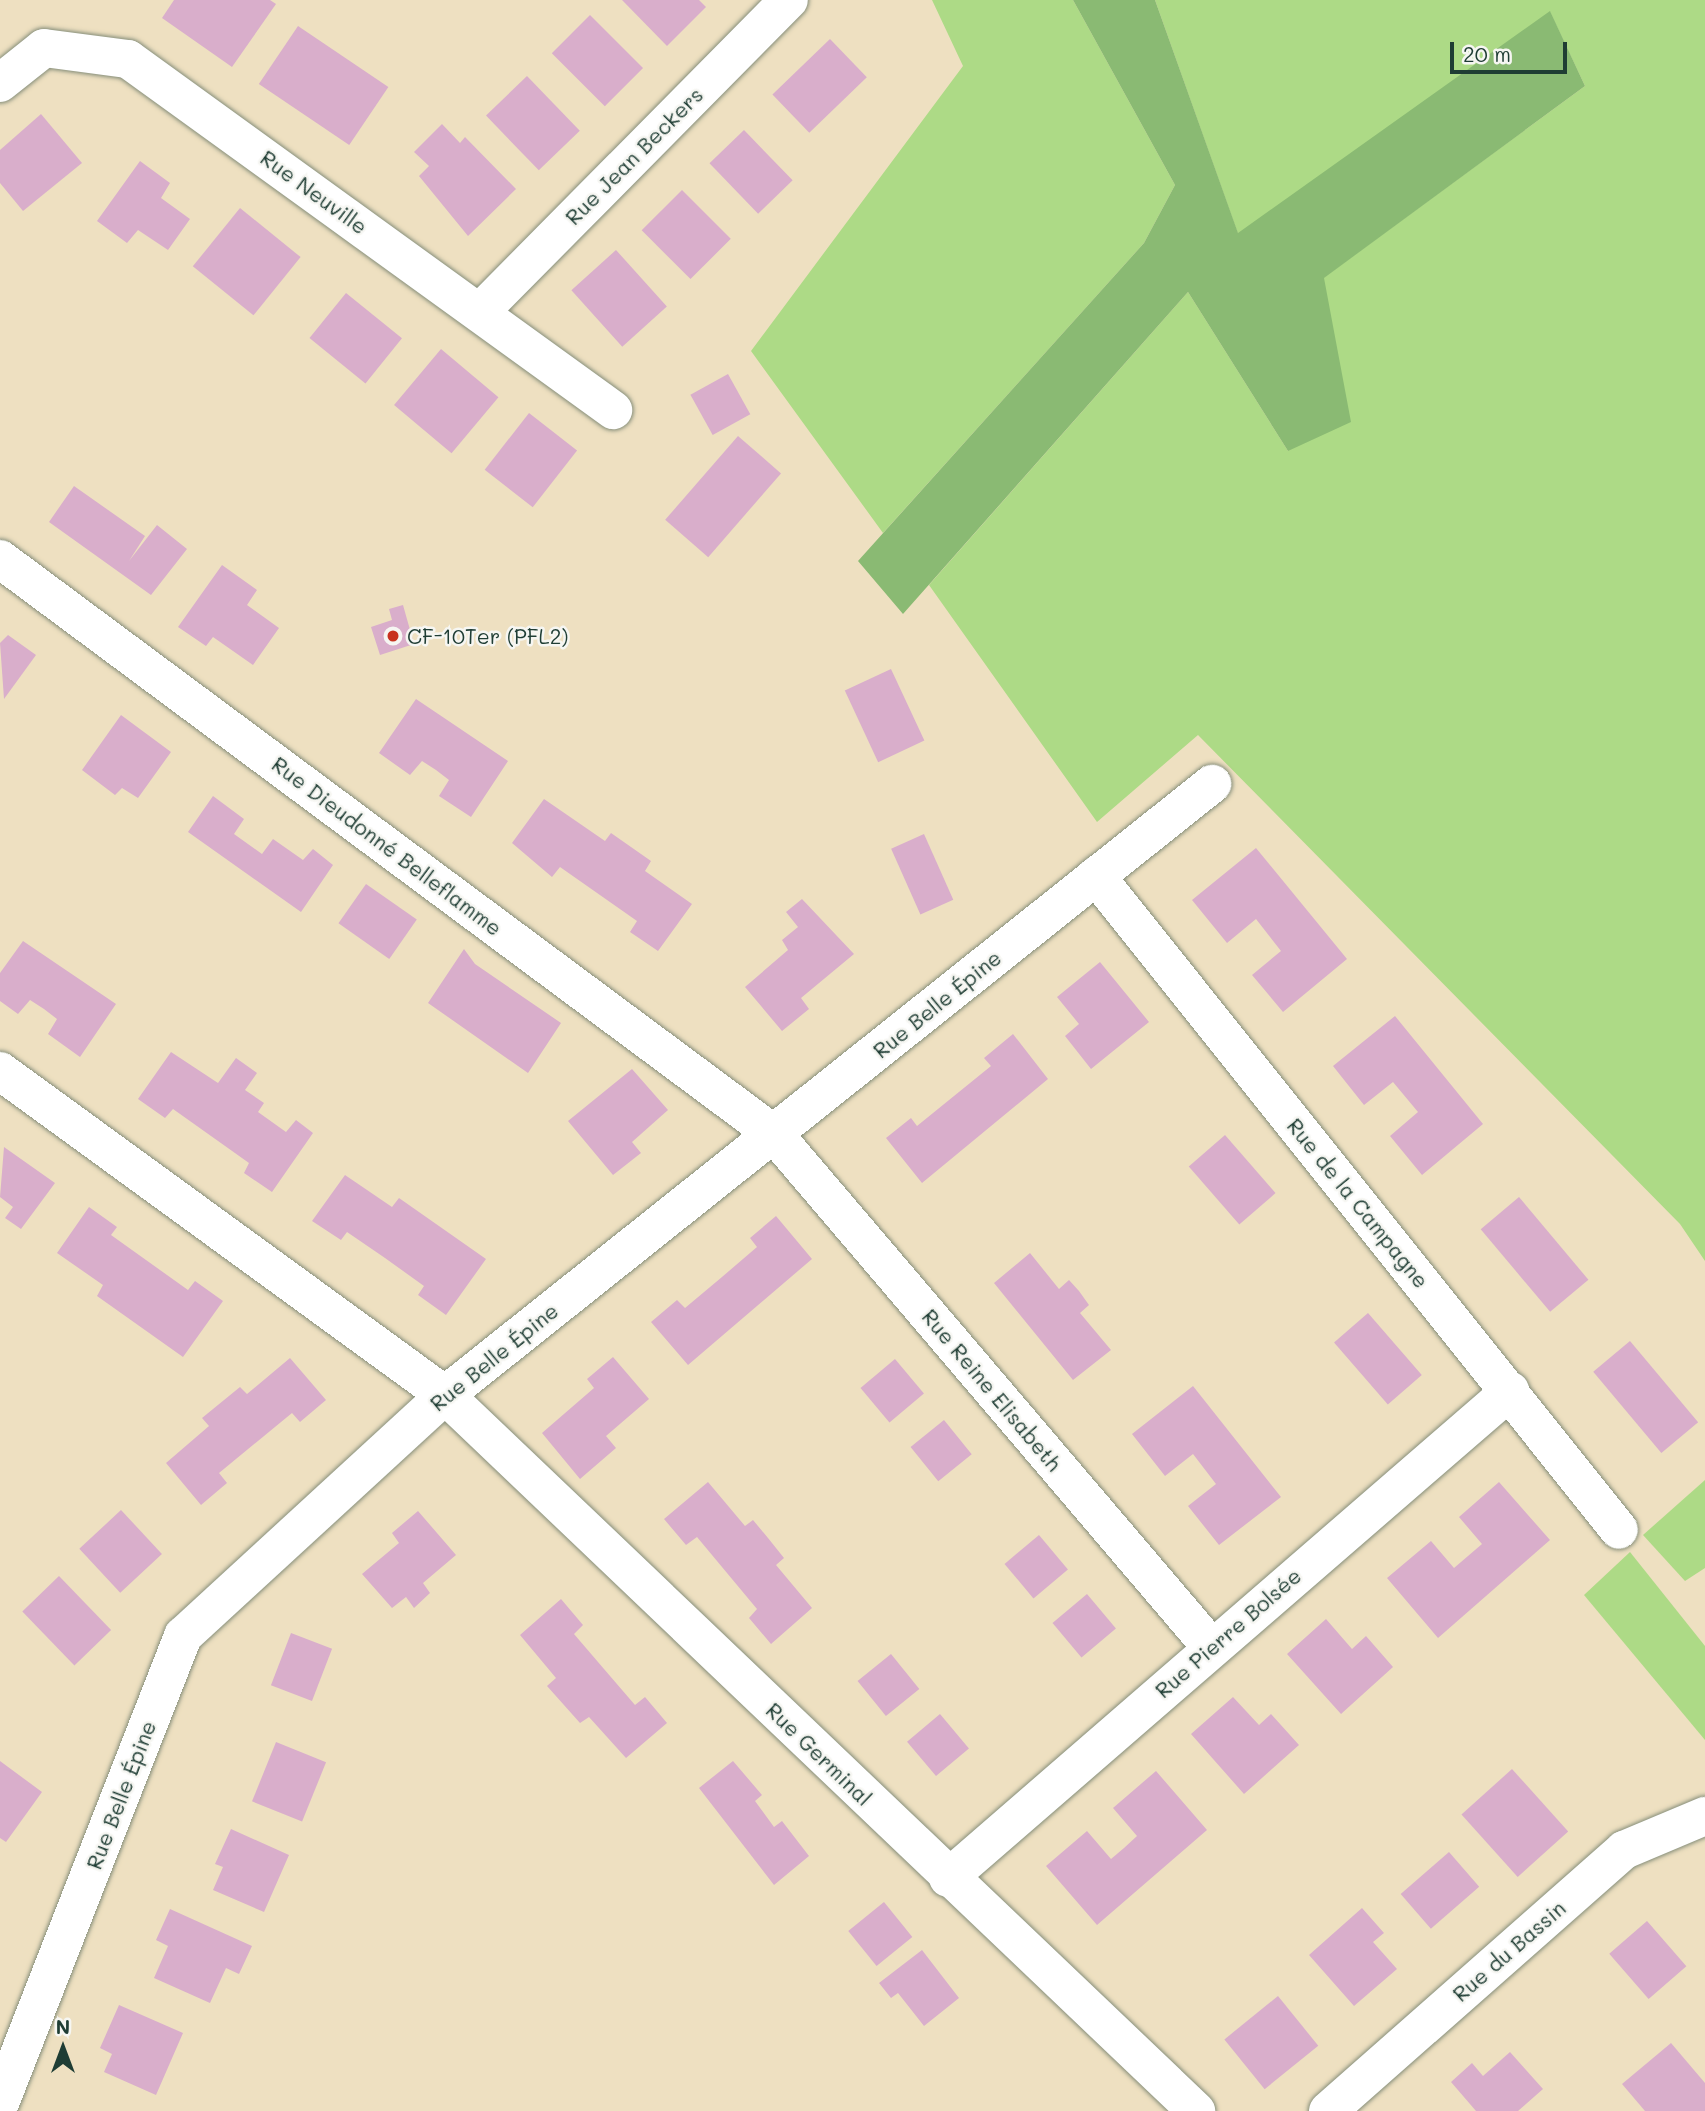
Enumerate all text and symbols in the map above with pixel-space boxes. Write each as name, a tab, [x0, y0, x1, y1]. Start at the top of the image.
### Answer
scale bar	[1453, 28, 1570, 72]
text: 20 m	[1463, 40, 1511, 67]
street label: Rue Jean Beckers	[560, 82, 708, 230]
street label: Rue Neuville	[256, 145, 372, 239]
place label: CF-10Ter (PFL2)	[407, 623, 568, 649]
marker: CF-10Ter (PFL2)	[385, 628, 401, 644]
street label: Rue Dieudonné Belleflamme	[267, 751, 507, 941]
street label: Rue Belle Épine	[868, 945, 1006, 1063]
street label: Rue de la Campagne	[1282, 1113, 1434, 1293]
street label: Rue Belle Épine	[425, 1298, 563, 1416]
street label: Rue Reine Elisabeth	[917, 1304, 1067, 1476]
street label: Rue Pierre Bolsée	[1150, 1563, 1306, 1703]
street label: Rue Germinal	[761, 1697, 877, 1811]
street label: Rue Belle Épine	[81, 1717, 161, 1873]
street label: Rue du Bassin	[1448, 1895, 1570, 2007]
north arrow	[28, 2013, 98, 2083]
text: N	[56, 2014, 70, 2039]

